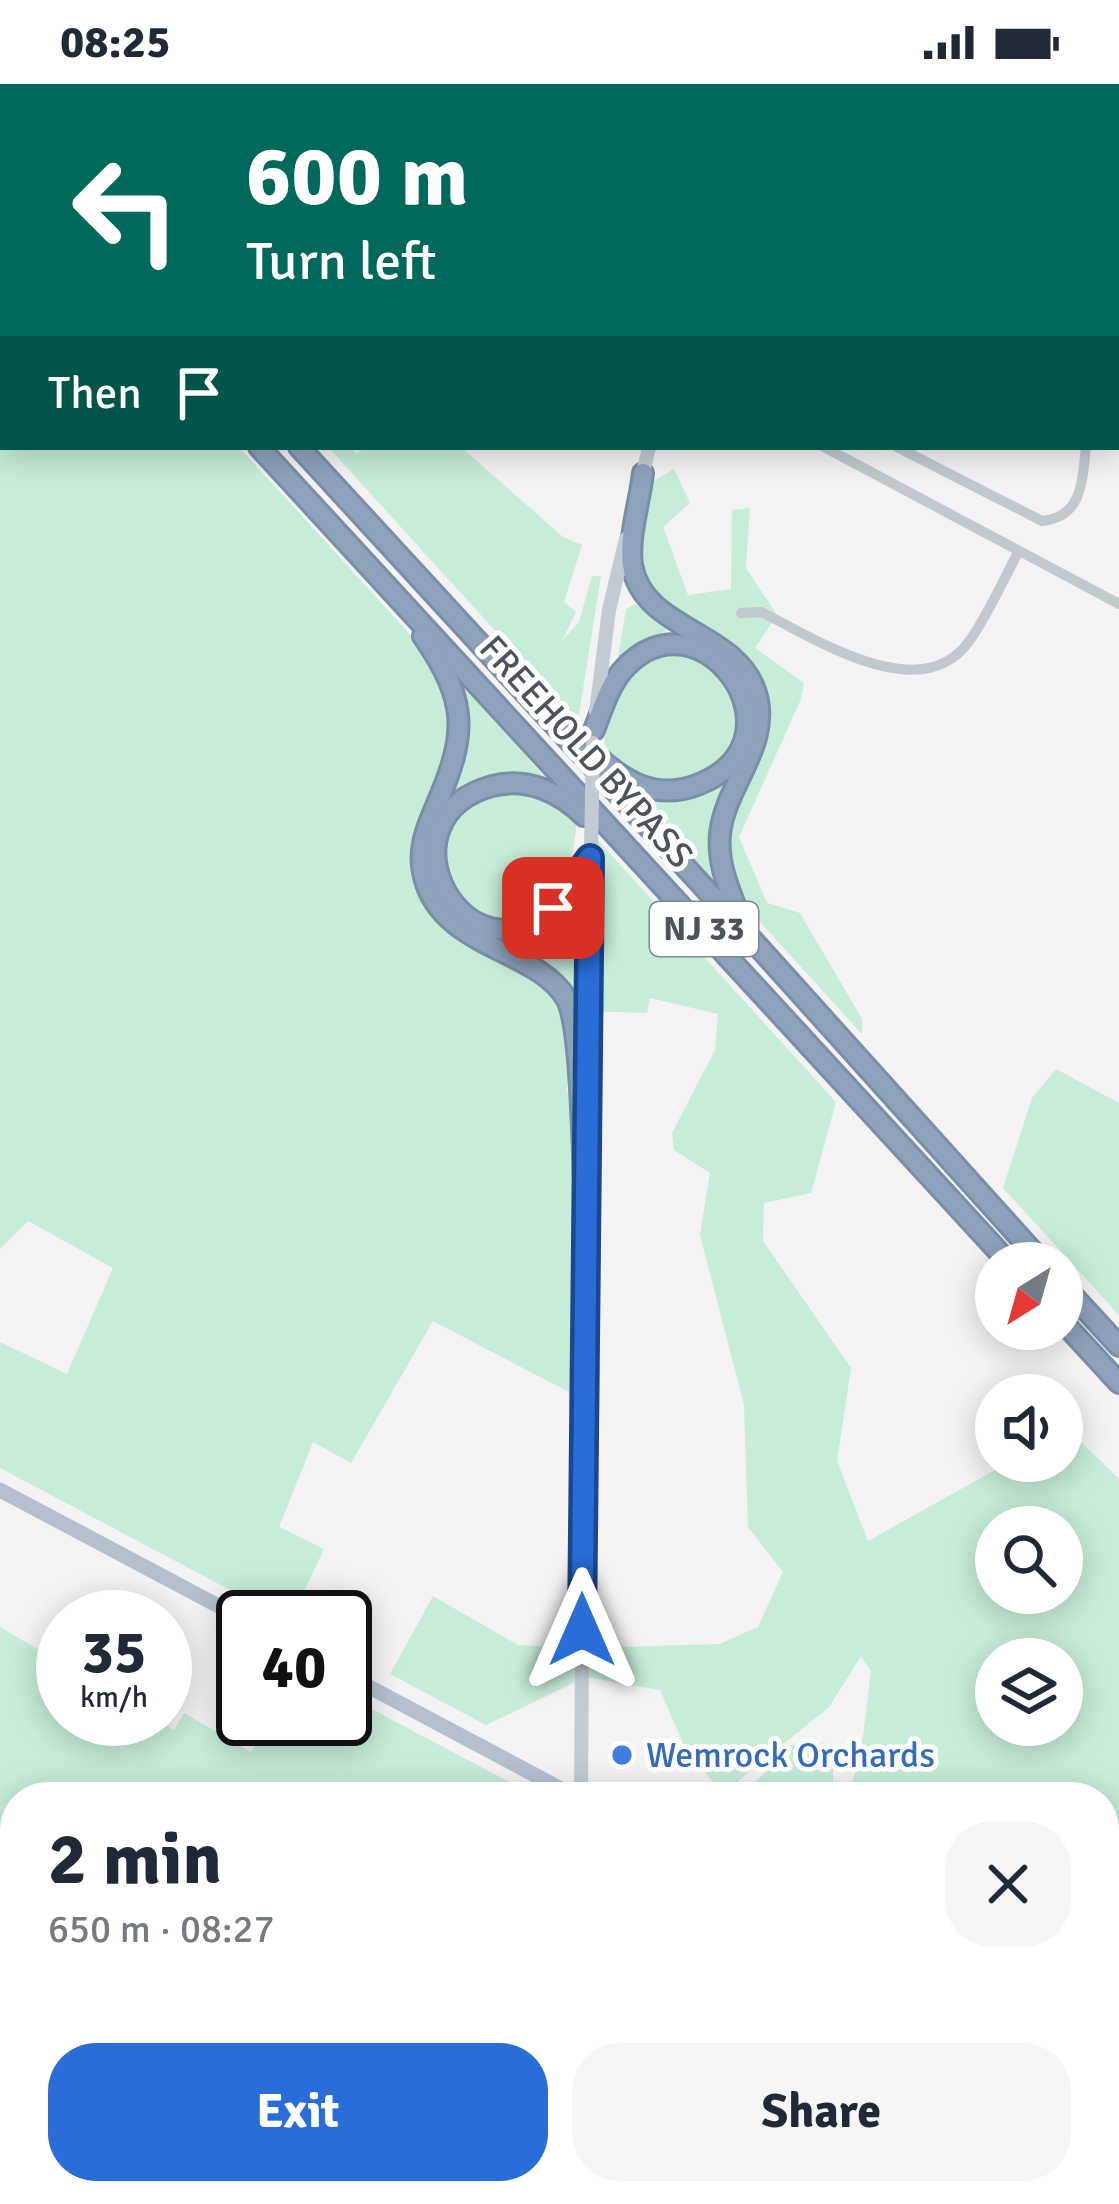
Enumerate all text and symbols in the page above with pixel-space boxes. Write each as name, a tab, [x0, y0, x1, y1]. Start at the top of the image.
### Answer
text: 08:25	[60, 15, 170, 70]
text: 600 m	[246, 125, 468, 229]
icon: left	[48, 132, 204, 288]
text: Turn left	[246, 228, 436, 295]
icon: arrive	[166, 360, 232, 426]
text: Then	[48, 366, 142, 421]
street label: FREEHOLD BYPASS	[470, 626, 702, 878]
pin	[502, 857, 604, 959]
icon: arrive	[520, 875, 586, 941]
road number: NJ 33	[650, 902, 758, 956]
north arrow	[975, 1242, 1083, 1350]
map controls	[975, 1242, 1083, 1746]
button: sound	[975, 1374, 1083, 1482]
button: search	[975, 1506, 1083, 1614]
position arrow	[519, 1567, 645, 1693]
speed limit sign: 40	[216, 1590, 372, 1746]
text: 35	[82, 1616, 146, 1690]
button: layers	[975, 1638, 1083, 1746]
text: km/h	[80, 1679, 148, 1716]
place label: Wemrock Orchards	[646, 1733, 935, 1778]
marker: Wemrock Orchards	[609, 1742, 635, 1768]
text: 2 min	[48, 1815, 222, 1904]
button: close	[945, 1821, 1071, 1947]
text: 650 m · 08:27	[48, 1905, 275, 1953]
button: Exit	[48, 2043, 548, 2181]
button: Share	[572, 2043, 1071, 2181]

